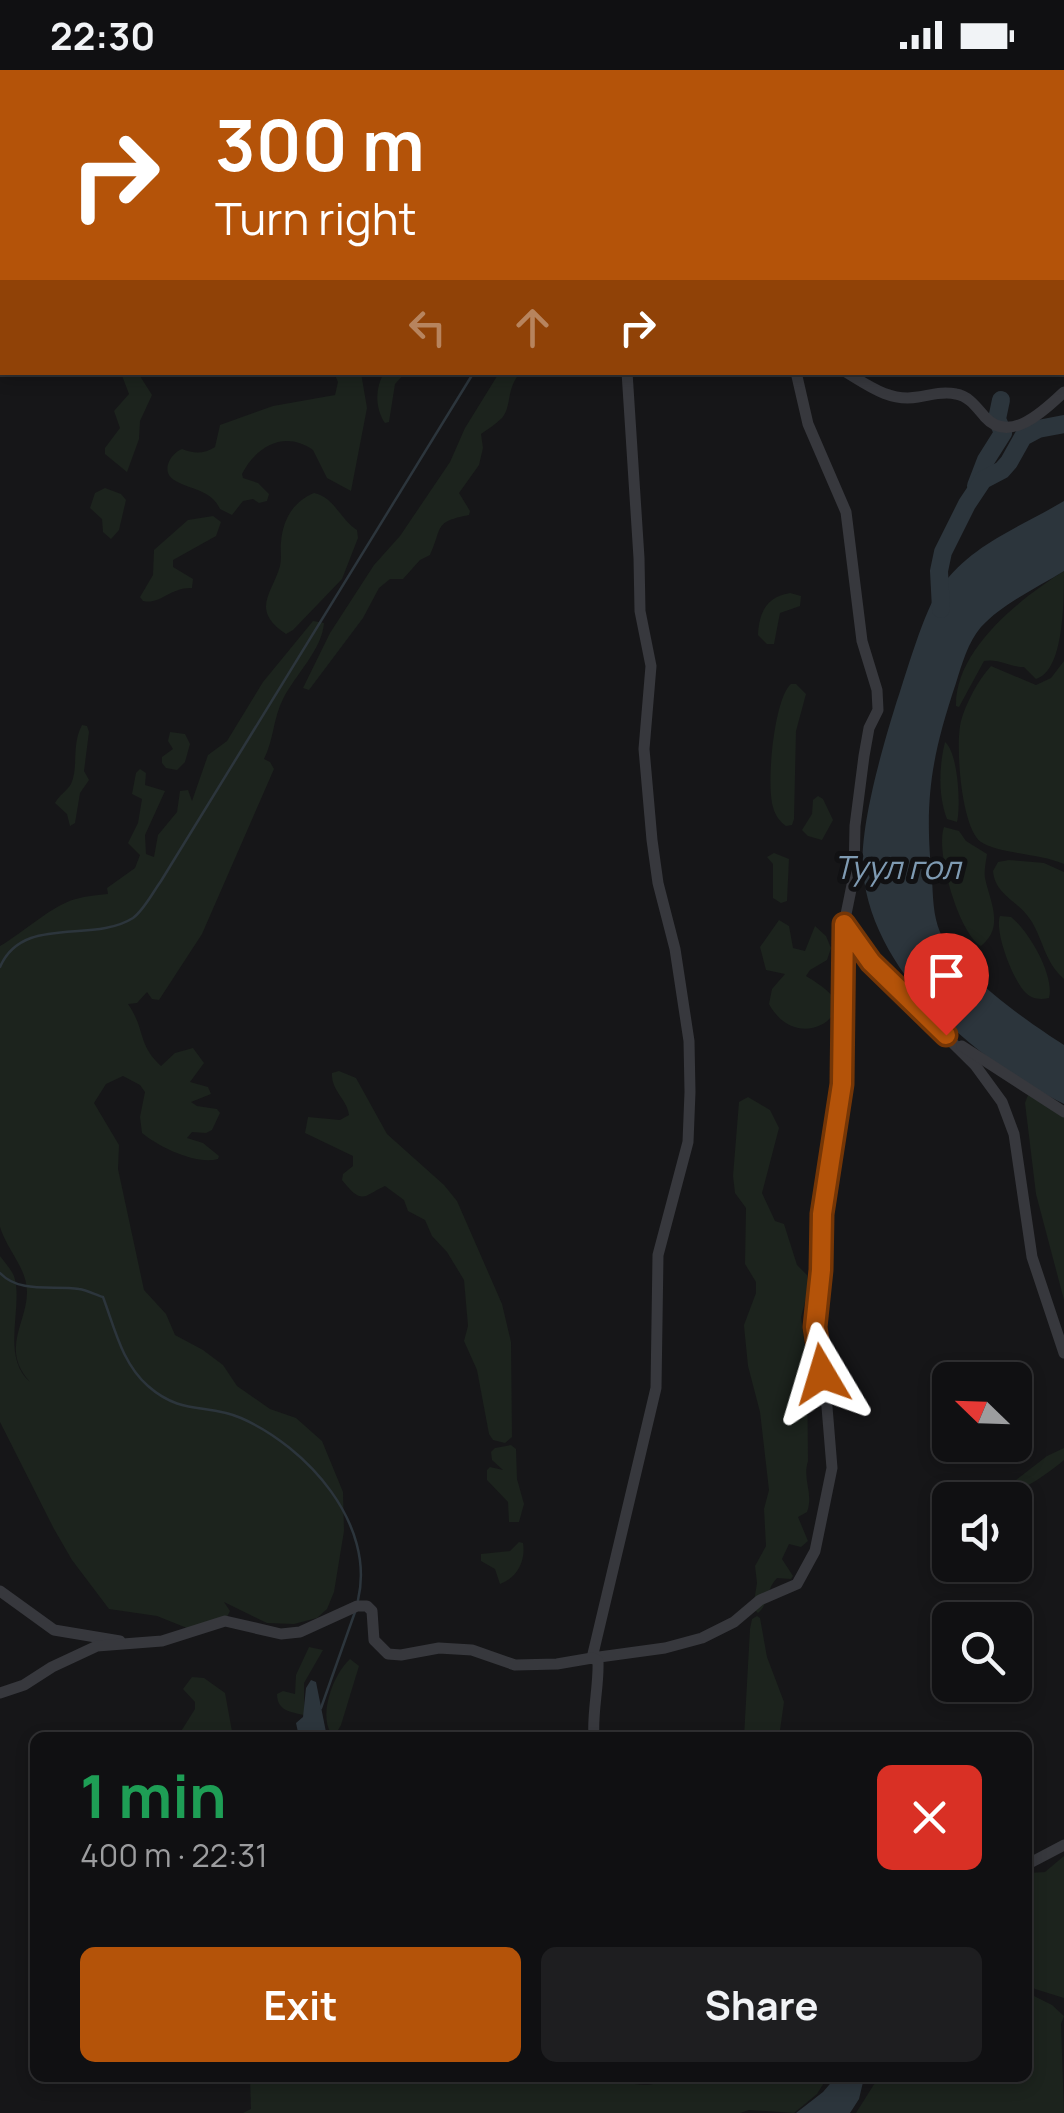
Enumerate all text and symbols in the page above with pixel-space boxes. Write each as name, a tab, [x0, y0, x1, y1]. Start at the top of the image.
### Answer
text: 22:30	[50, 9, 155, 61]
text: 300 m	[215, 96, 425, 192]
icon: right	[50, 110, 180, 240]
text: Turn right	[215, 187, 416, 249]
icon: left	[400, 300, 455, 355]
icon: ahead	[505, 300, 560, 355]
icon: right	[610, 300, 665, 355]
water label: Туул гол	[834, 845, 963, 889]
pin	[904, 933, 989, 1036]
icon: arrive	[919, 948, 974, 1003]
position arrow	[770, 1322, 874, 1426]
north arrow	[932, 1362, 1032, 1462]
map controls	[932, 1362, 1032, 1702]
button: sound	[932, 1482, 1032, 1582]
button: search	[932, 1602, 1032, 1702]
text: 1 min	[80, 1754, 227, 1836]
button: close	[877, 1765, 982, 1870]
text: 400 m · 22:31	[80, 1833, 268, 1877]
button: Exit	[80, 1947, 521, 2062]
button: Share	[541, 1947, 982, 2062]

